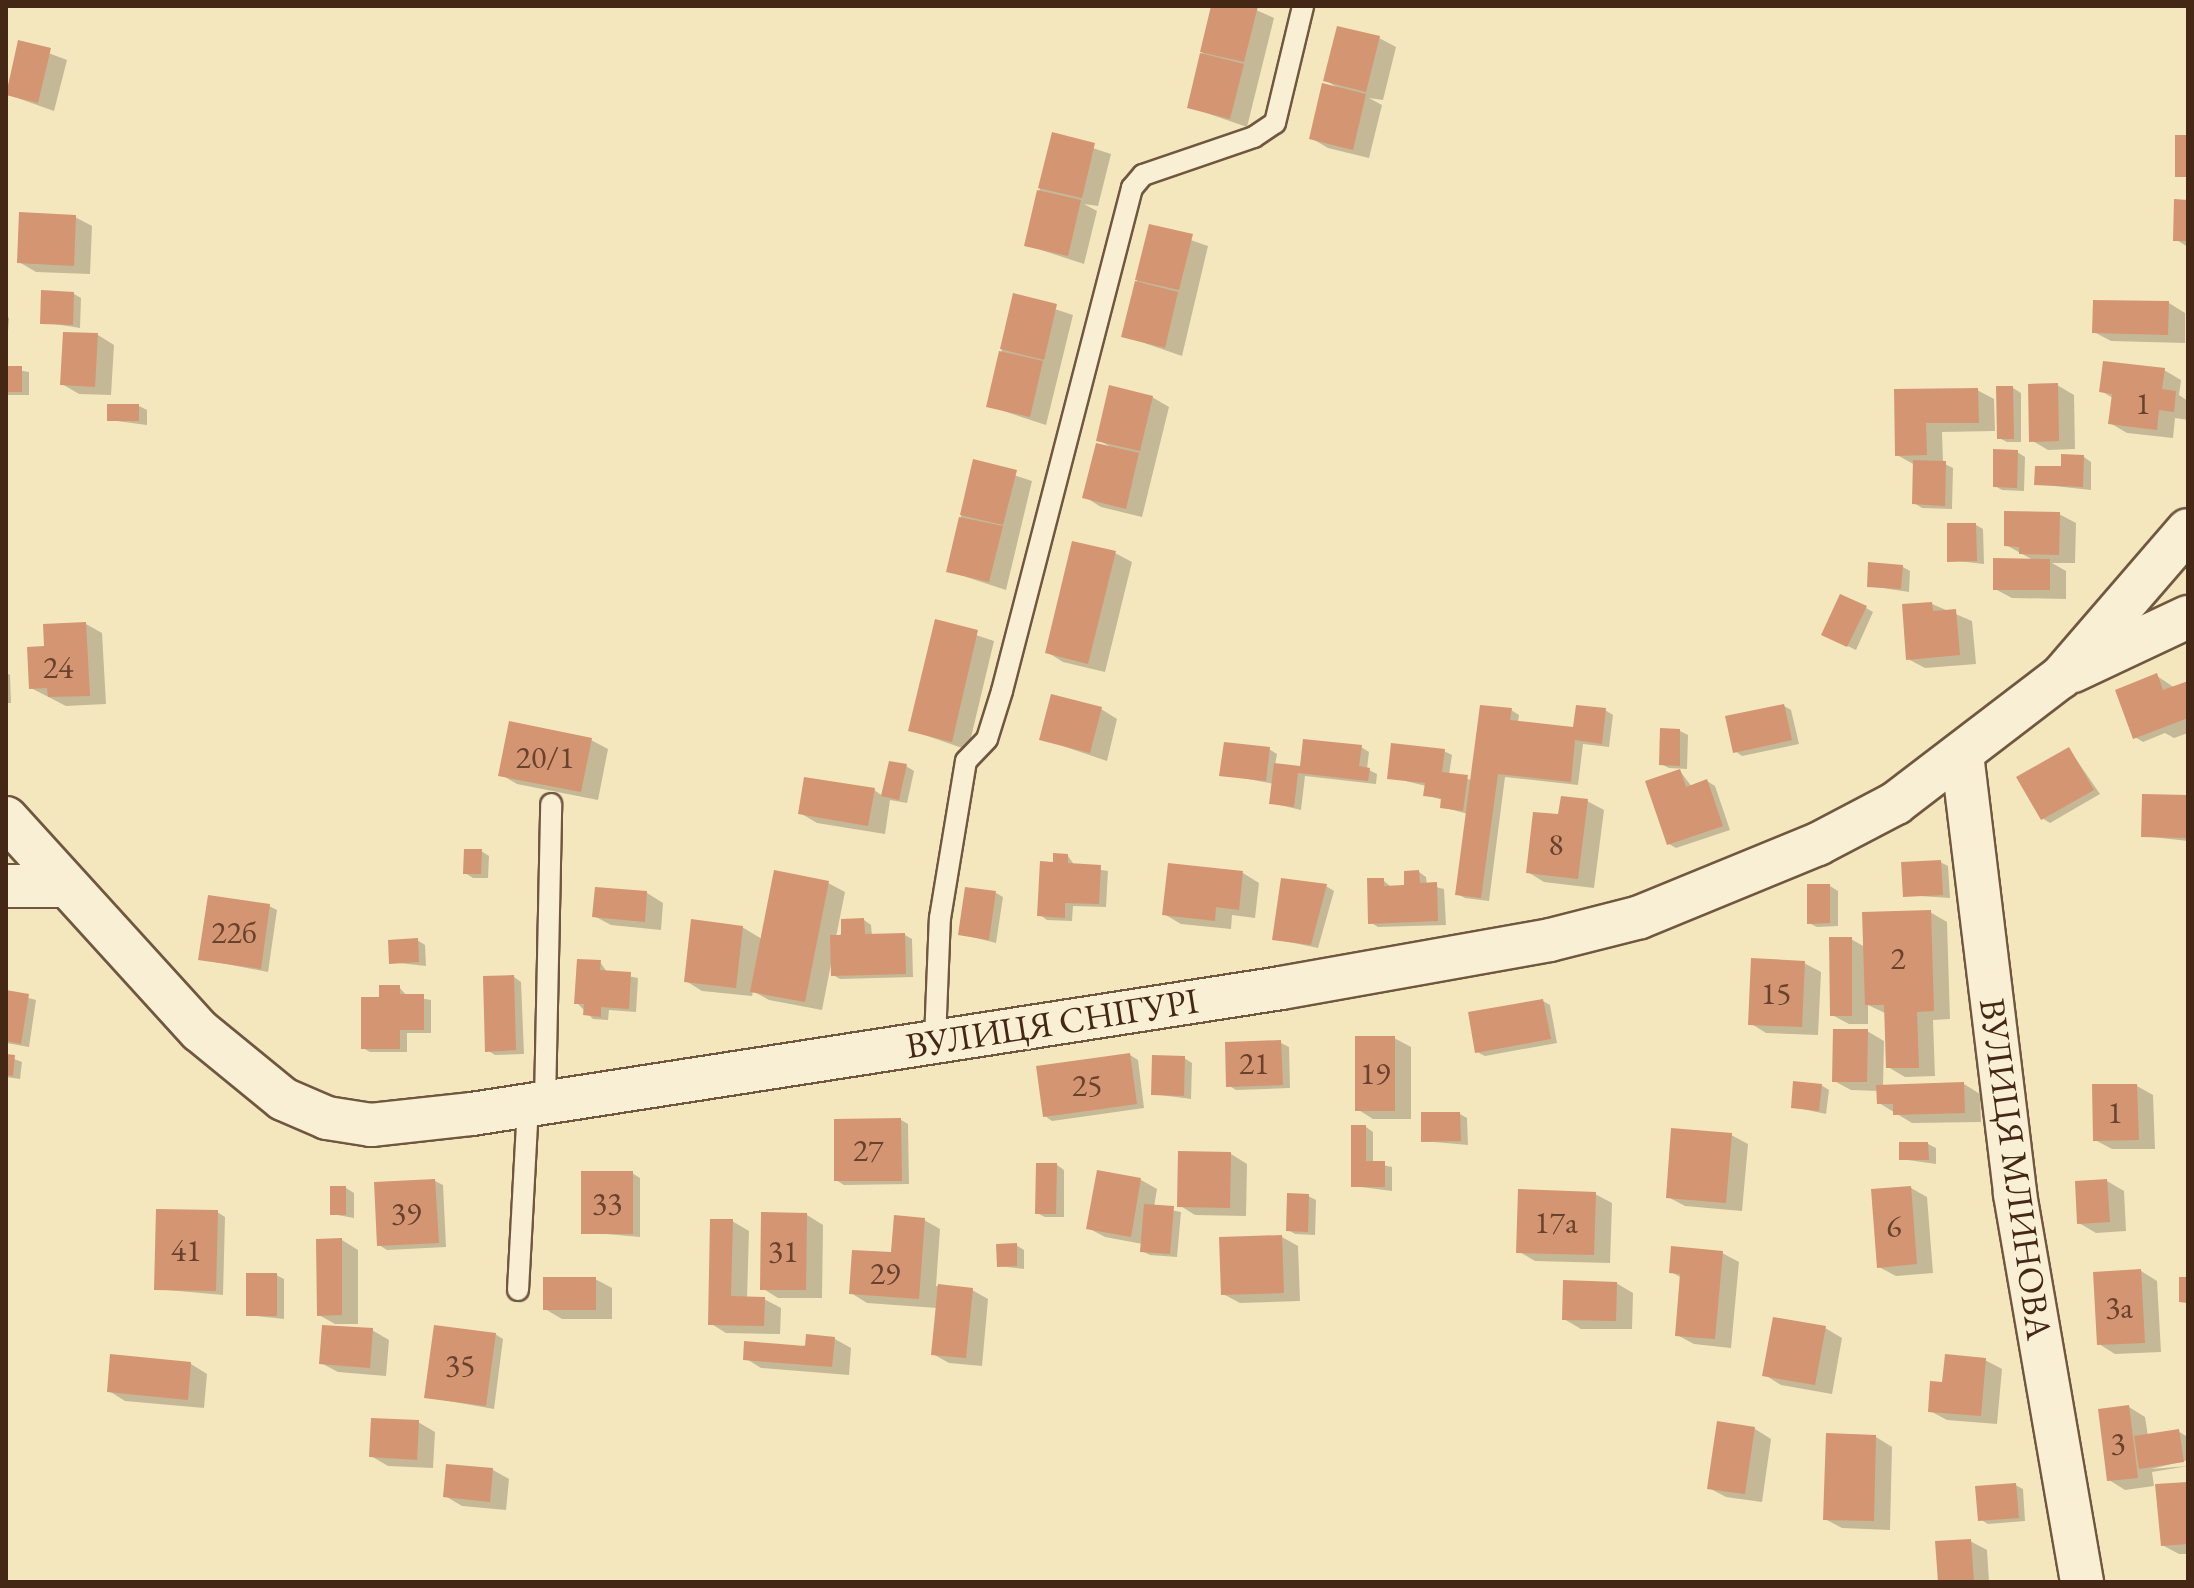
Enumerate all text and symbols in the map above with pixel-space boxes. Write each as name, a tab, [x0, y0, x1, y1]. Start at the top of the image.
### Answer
house number: 1	[2135, 384, 2151, 422]
house number: 24	[43, 648, 73, 686]
house number: 20/1	[516, 738, 574, 776]
house number: 8	[1548, 825, 1564, 863]
house number: 22б	[211, 913, 257, 951]
house number: 2	[1890, 939, 1906, 977]
house number: 15	[1761, 974, 1791, 1012]
street label: ВУЛИЦЯ СНІГУРІ	[903, 979, 1201, 1067]
street label: ВУЛИЦЯ МЛИНОВА	[1971, 995, 2061, 1343]
house number: 21	[1239, 1044, 1269, 1082]
house number: 19	[1360, 1054, 1390, 1092]
house number: 25	[1072, 1066, 1102, 1104]
house number: 1	[2107, 1093, 2123, 1131]
house number: 27	[853, 1131, 883, 1169]
house number: 33	[592, 1184, 622, 1222]
house number: 39	[391, 1194, 421, 1232]
house number: 17а	[1534, 1203, 1578, 1241]
house number: 6	[1886, 1207, 1902, 1245]
house number: 41	[171, 1231, 201, 1269]
house number: 31	[768, 1232, 798, 1270]
house number: 29	[870, 1254, 900, 1292]
house number: 3а	[2105, 1288, 2133, 1326]
house number: 35	[445, 1346, 475, 1384]
house number: 3	[2110, 1424, 2126, 1462]

